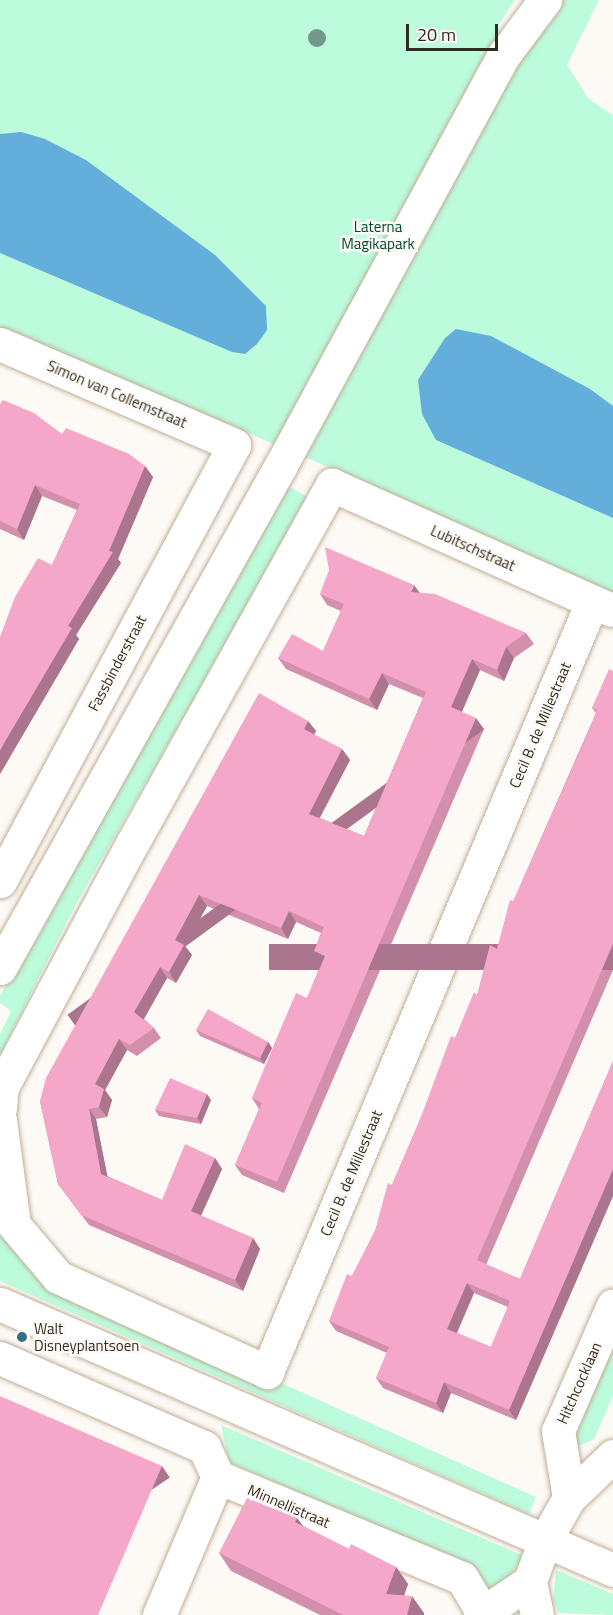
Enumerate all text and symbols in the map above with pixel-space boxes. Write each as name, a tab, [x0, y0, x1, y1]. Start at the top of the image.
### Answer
scale bar	[409, 12, 500, 50]
text: 20 m	[417, 21, 456, 48]
park label: Laterna Magikapark	[341, 217, 415, 252]
street label: Simon van Collemstraat	[44, 356, 190, 432]
street label: Lubitschstraat	[428, 521, 518, 575]
street label: Fassbinderstraat	[84, 612, 150, 714]
street label: Cecil B. de Millestraat	[505, 659, 575, 791]
street label: Cecil B. de Millestraat	[316, 1107, 386, 1239]
place label: Walt Disneyplantsoen	[34, 1319, 139, 1354]
marker: Walt Disneyplantsoen	[15, 1330, 29, 1344]
street label: Hitchcocklaan	[553, 1339, 605, 1427]
street label: Minnellistraat	[245, 1481, 333, 1531]

